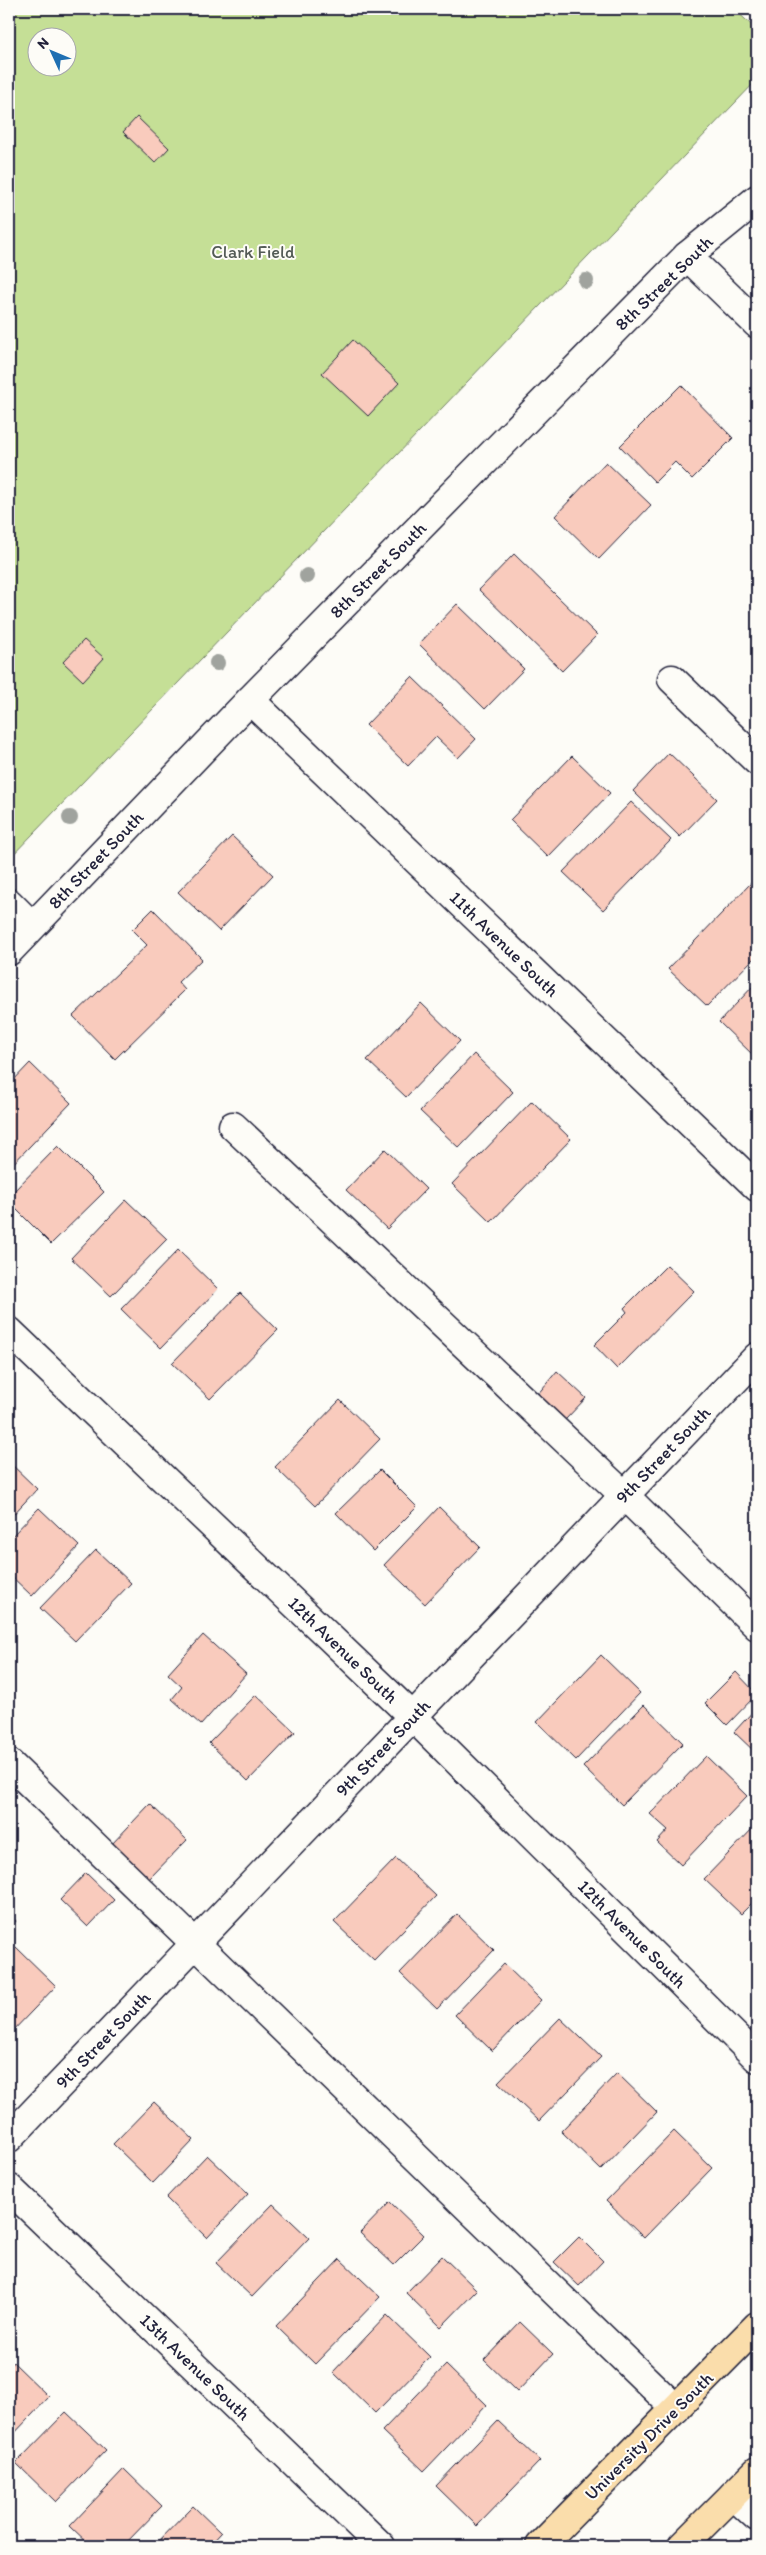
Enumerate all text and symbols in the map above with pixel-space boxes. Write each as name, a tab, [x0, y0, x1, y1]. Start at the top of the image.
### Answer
north arrow	[28, 28, 78, 78]
text: N	[34, 34, 52, 53]
street label: 8th Street South	[611, 231, 718, 335]
park label: Clark Field	[211, 241, 295, 263]
street label: 8th Street South	[325, 517, 431, 623]
street label: 8th Street South	[44, 806, 148, 913]
street label: 11th Avenue South	[445, 886, 563, 1002]
street label: 9th Street South	[611, 1401, 715, 1508]
street label: 12th Avenue South	[284, 1592, 402, 1708]
street label: 9th Street South	[331, 1694, 435, 1801]
street label: 12th Avenue South	[573, 1875, 691, 1993]
street label: 9th Street South	[51, 1986, 155, 2093]
street label: 13th Avenue South	[135, 2309, 255, 2425]
street label: University Drive South	[580, 2367, 718, 2505]

